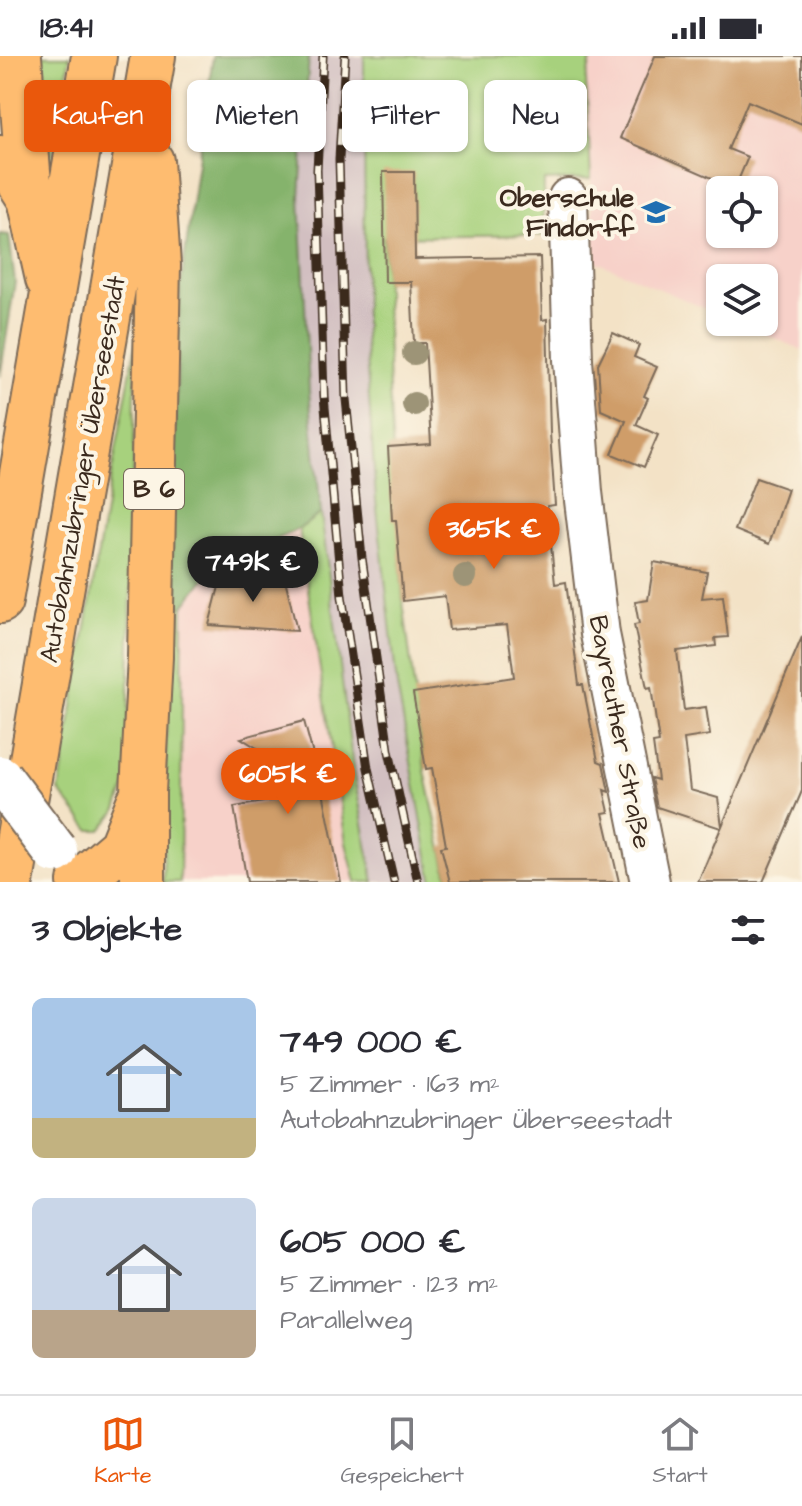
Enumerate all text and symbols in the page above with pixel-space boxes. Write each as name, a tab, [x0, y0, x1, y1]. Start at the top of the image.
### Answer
text: 18:41	[40, 7, 93, 49]
chip: Kaufen	[24, 80, 171, 152]
chip: Mieten	[187, 80, 326, 152]
chip: Filter	[342, 80, 468, 152]
chip: Neu	[484, 80, 587, 152]
map controls	[706, 176, 778, 336]
button: locate	[706, 176, 778, 248]
place label: Oberschule Findorff	[500, 180, 635, 246]
school or university icon: Oberschule Findorff	[641, 197, 671, 227]
button: layers	[706, 264, 778, 336]
street label: Autobahnzubringer Überseestadt	[31, 272, 137, 666]
road number: B 6	[124, 469, 184, 509]
pin: 365K €	[429, 503, 559, 571]
text: 365K €	[447, 511, 541, 547]
pin: 749K €	[188, 536, 318, 604]
text: 749K €	[205, 544, 301, 580]
street label: Bayreuther Straße	[578, 612, 660, 852]
pin: 605K €	[223, 748, 353, 816]
text: 605K €	[239, 756, 337, 792]
text: 3 Objekte	[32, 906, 182, 954]
icon: filters	[726, 908, 770, 952]
text: 749 000 €	[280, 1018, 462, 1066]
icon: home	[96, 1030, 192, 1126]
text: 5 Zimmer · 163 m²	[280, 1066, 500, 1102]
text: Autobahnzubringer Überseestadt	[280, 1102, 672, 1138]
text: 605 000 €	[280, 1218, 465, 1266]
icon: home	[96, 1230, 192, 1326]
text: 5 Zimmer · 123 m²	[280, 1266, 498, 1302]
text: Parallelweg	[280, 1302, 412, 1338]
tab: Karte	[94, 1412, 152, 1491]
tab: Gespeichert	[340, 1412, 464, 1491]
tab: Start	[652, 1412, 708, 1491]

